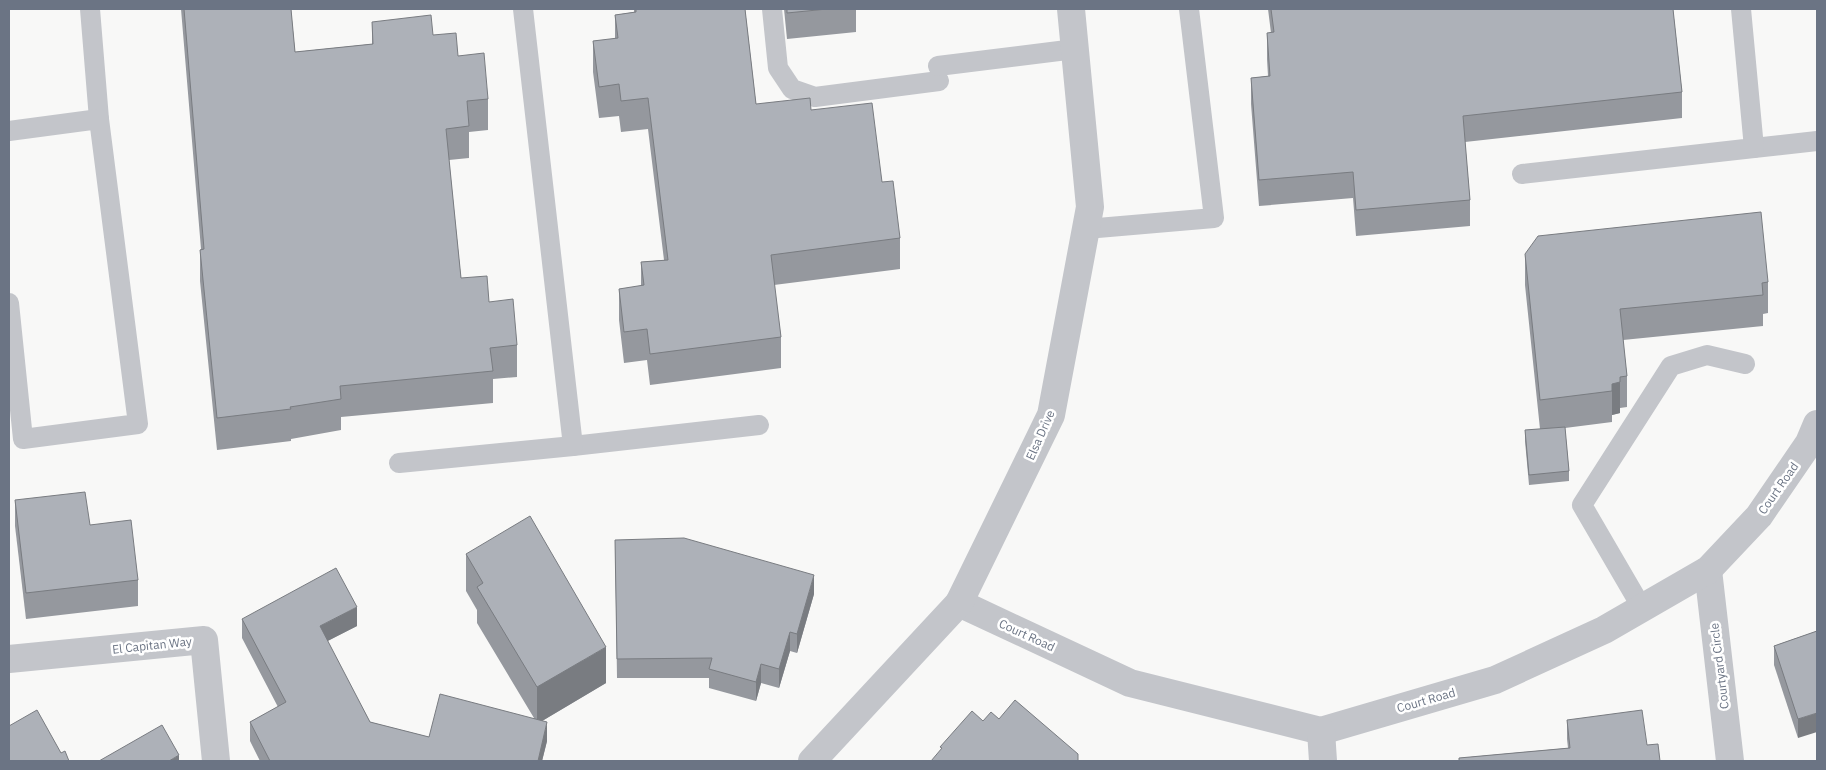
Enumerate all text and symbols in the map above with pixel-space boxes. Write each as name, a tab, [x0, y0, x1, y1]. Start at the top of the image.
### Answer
street label: Elsa Drive	[1022, 407, 1058, 462]
street label: Court Road	[1755, 459, 1801, 517]
street label: Court Road	[997, 616, 1057, 654]
street label: Courtyard Circle	[1706, 622, 1732, 710]
street label: El Capitan Way	[111, 633, 193, 657]
street label: Court Road	[1395, 685, 1457, 715]

